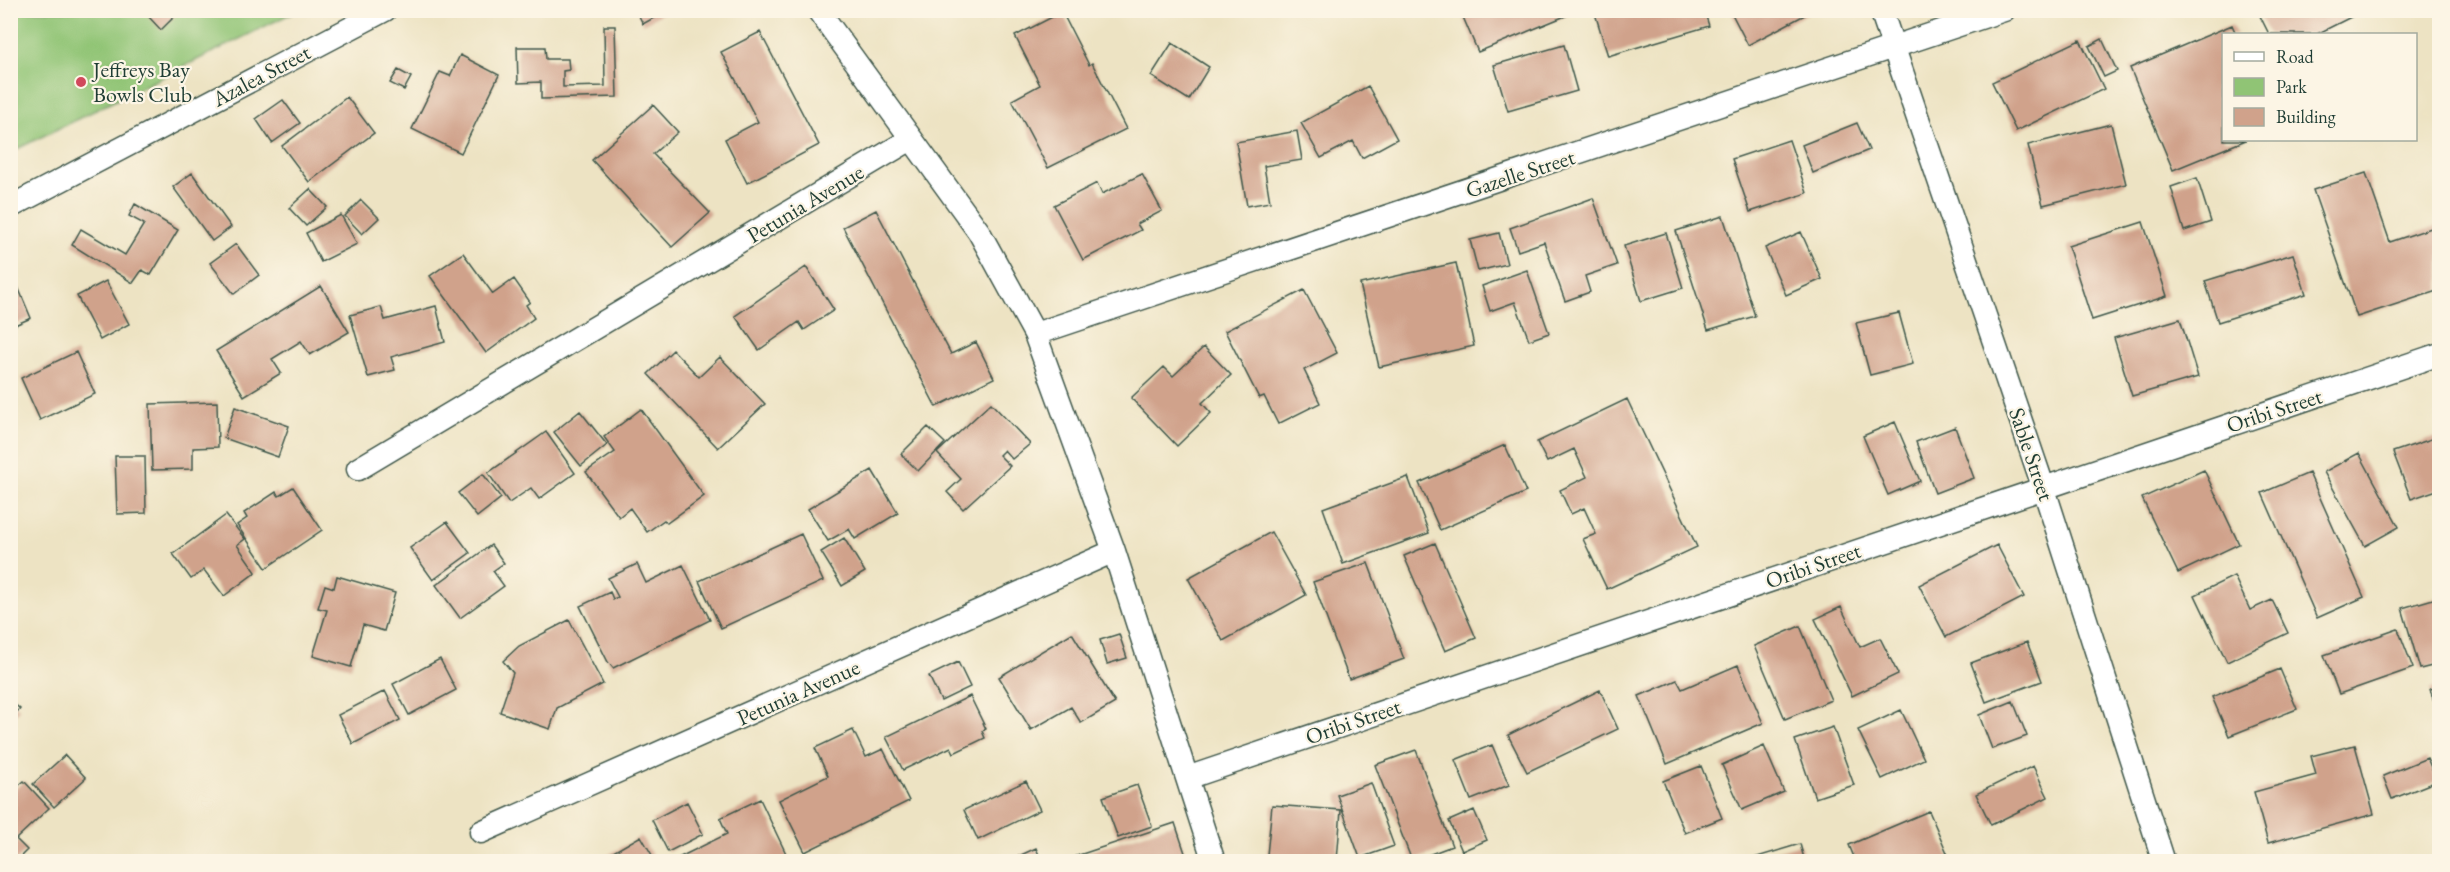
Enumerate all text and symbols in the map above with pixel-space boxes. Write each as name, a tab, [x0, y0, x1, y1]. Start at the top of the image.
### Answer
legend	[2222, 33, 2417, 141]
street label: Azalea Street	[206, 37, 315, 114]
text: Road	[2276, 45, 2315, 68]
place label: Jeffreys Bay Bowls Club	[91, 55, 192, 109]
marker: Jeffreys Bay Bowls Club	[74, 75, 88, 89]
text: Park	[2276, 75, 2307, 98]
text: Building	[2276, 105, 2336, 128]
street label: Gazelle Street	[1462, 142, 1579, 205]
street label: Petunia Avenue	[741, 157, 869, 250]
street label: Oribi Street	[2223, 381, 2326, 440]
street label: Sable Street	[2002, 404, 2061, 505]
street label: Oribi Street	[1762, 536, 1865, 595]
street label: Petunia Avenue	[732, 652, 865, 732]
street label: Oribi Street	[1302, 692, 1405, 751]

